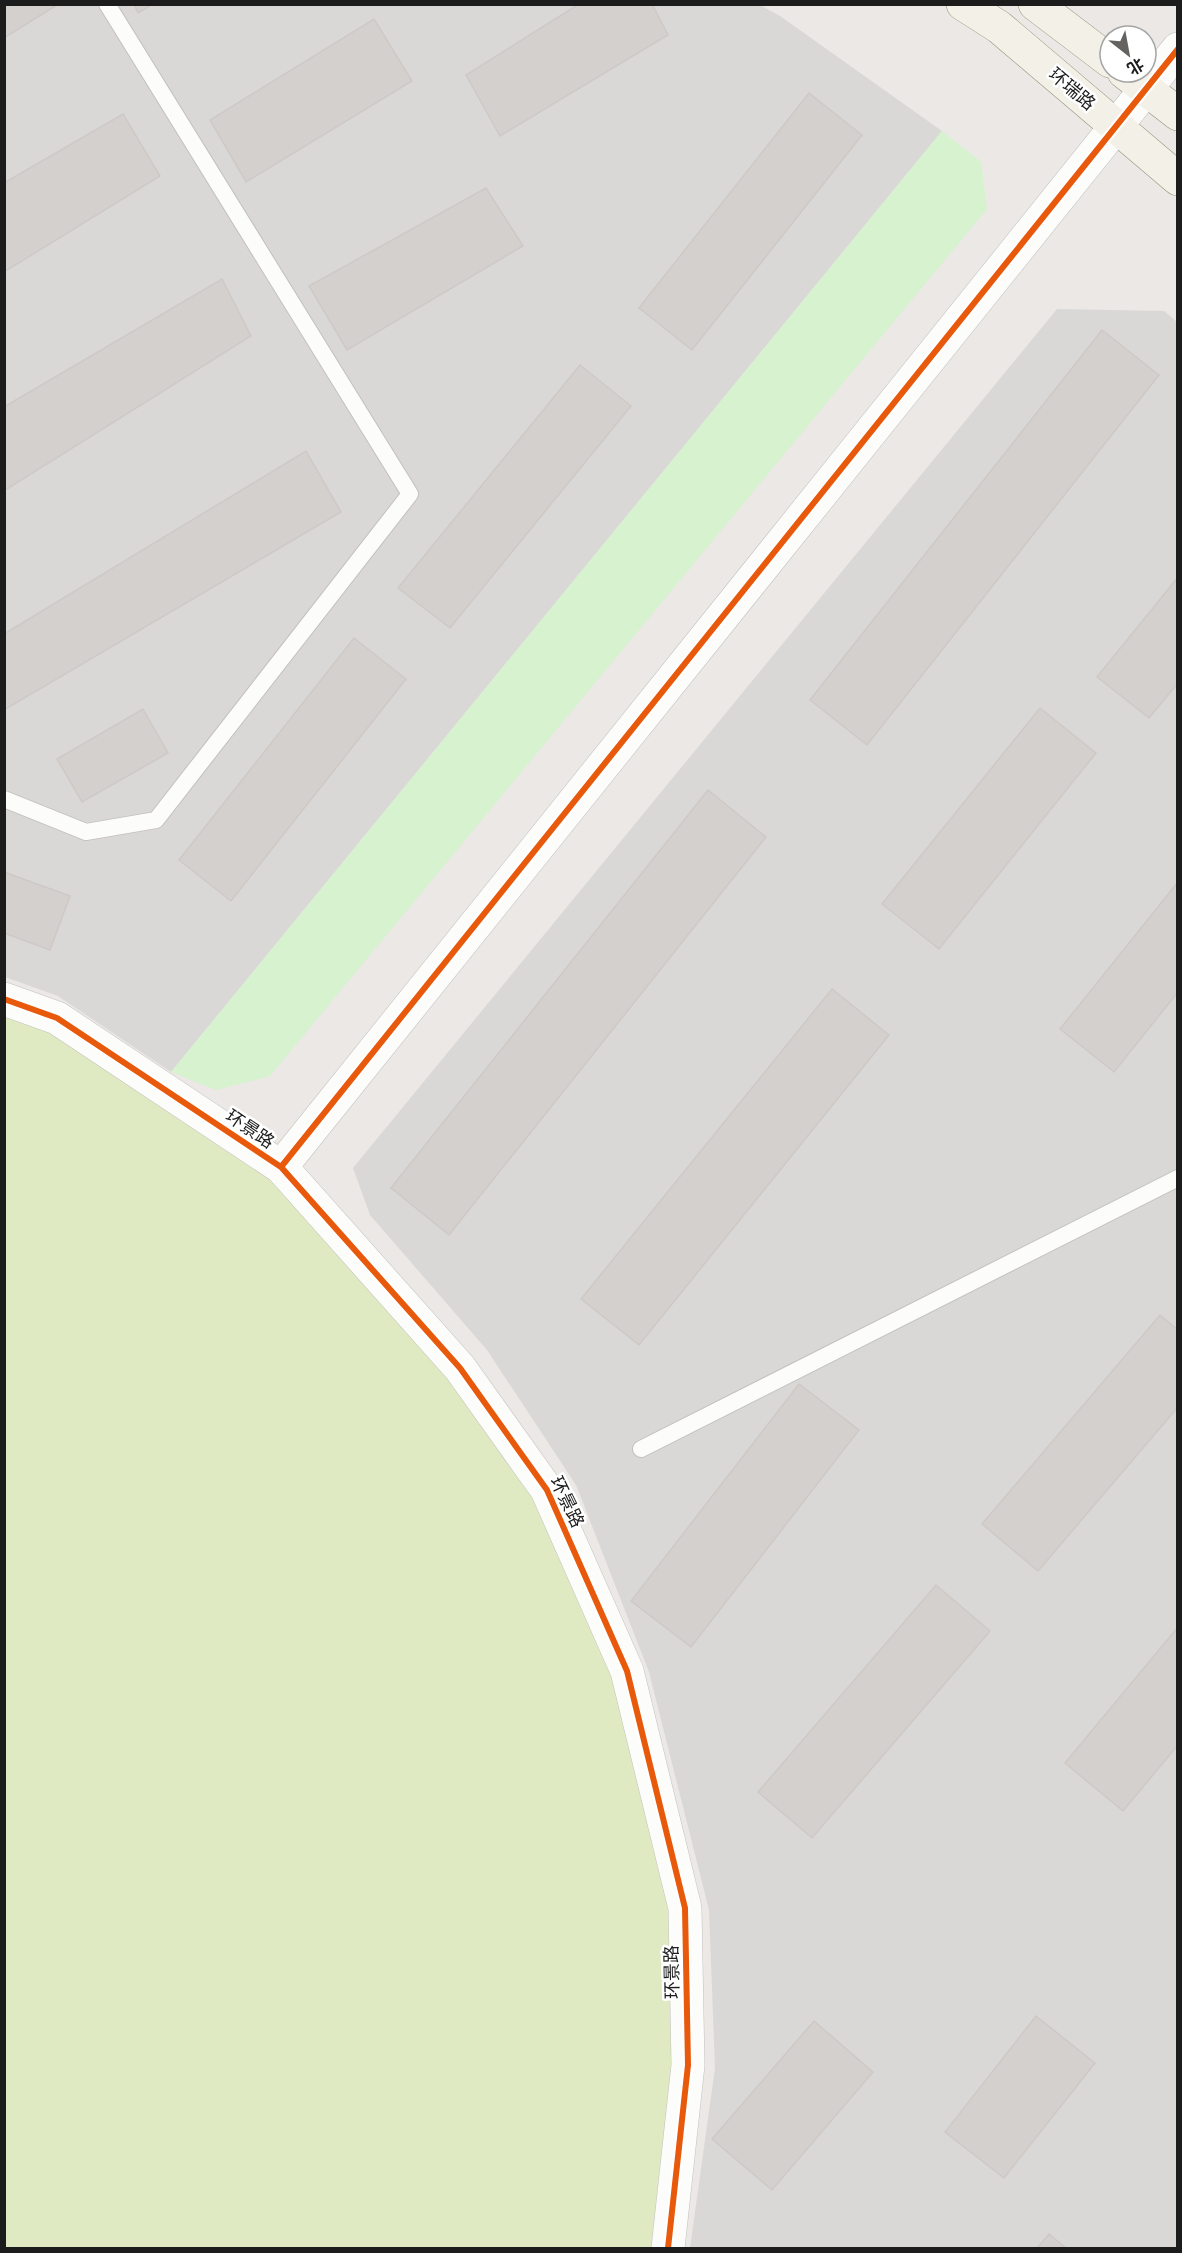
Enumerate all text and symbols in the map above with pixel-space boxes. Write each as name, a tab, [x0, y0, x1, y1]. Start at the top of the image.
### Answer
north arrow	[1098, 24, 1158, 84]
text: 北	[1123, 53, 1148, 80]
street label: 环瑞路	[1044, 62, 1100, 116]
street label: 环景路	[221, 1104, 279, 1154]
street label: 环景路	[544, 1472, 590, 1532]
street label: 环景路	[660, 1945, 684, 1999]

